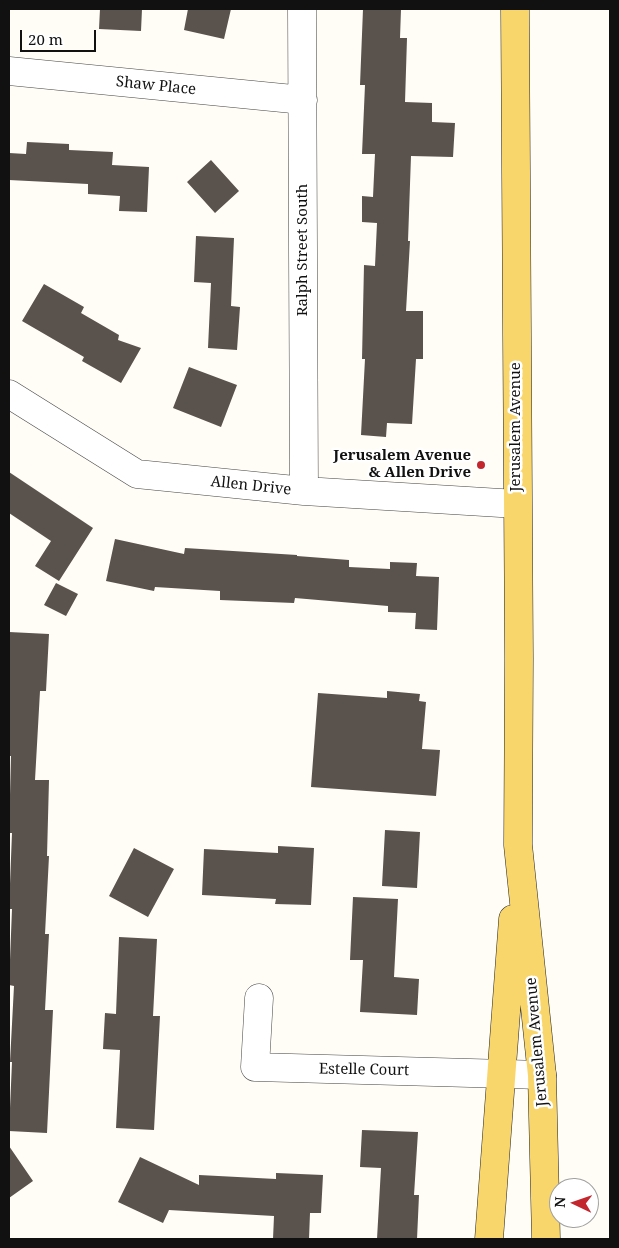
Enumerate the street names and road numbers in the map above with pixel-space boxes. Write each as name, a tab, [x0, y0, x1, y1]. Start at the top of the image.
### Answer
street label: Shaw Place	[115, 73, 197, 99]
street label: Ralph Street South	[294, 184, 312, 316]
street label: Jerusalem Avenue	[507, 362, 525, 492]
street label: Allen Drive	[210, 473, 292, 499]
street label: Jerusalem Avenue	[522, 977, 552, 1107]
street label: Estelle Court	[319, 1060, 409, 1080]

